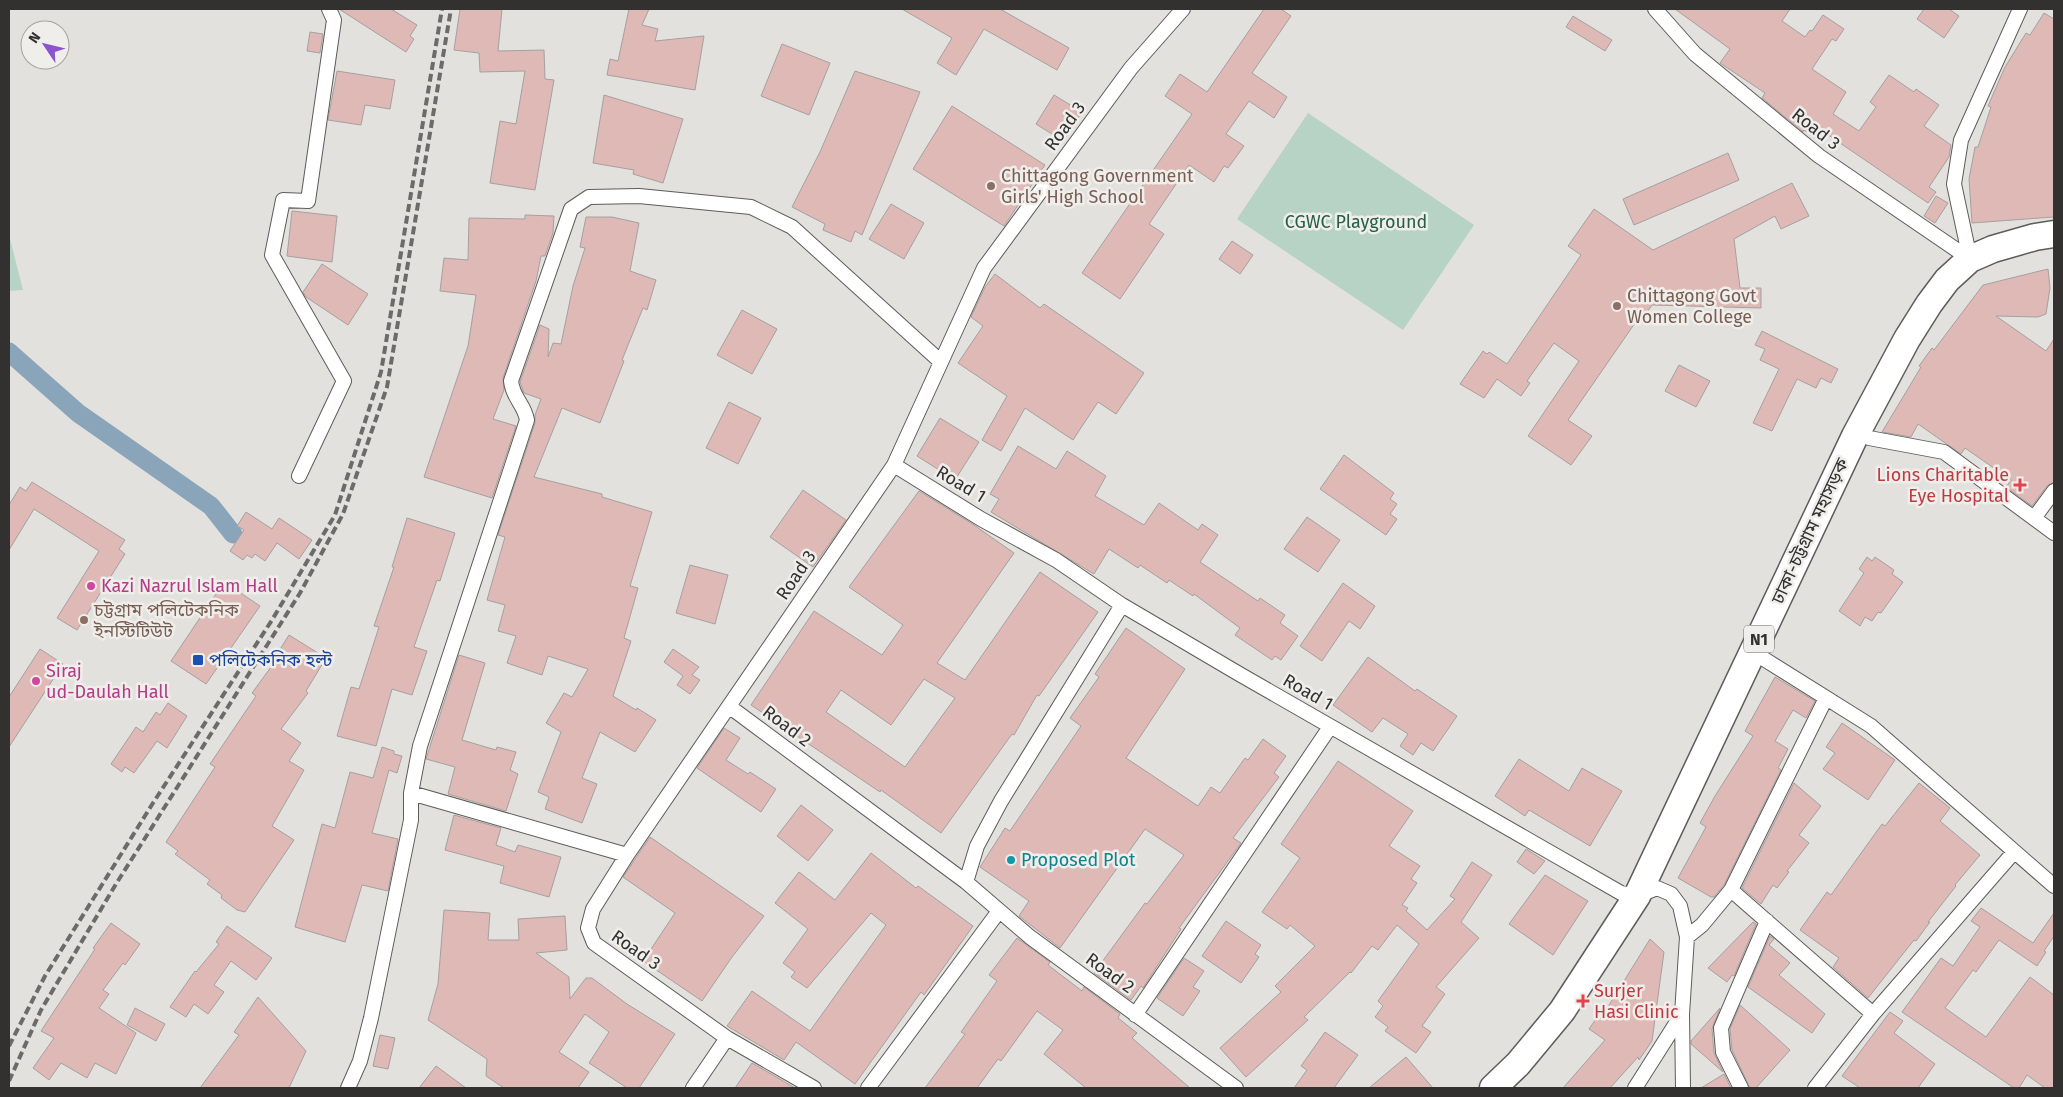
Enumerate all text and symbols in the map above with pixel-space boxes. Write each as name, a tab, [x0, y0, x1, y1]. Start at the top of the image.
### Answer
north arrow	[20, 20, 70, 70]
text: N	[25, 29, 44, 47]
street label: Road 3	[1040, 97, 1090, 155]
street label: Road 3	[1787, 103, 1845, 155]
place label: Chittagong Government Girls' High School	[1001, 165, 1194, 208]
marker: Chittagong Government Girls' High School	[985, 180, 997, 192]
park label: CGWC Playground	[1285, 211, 1427, 233]
place label: Chittagong Govt Women College	[1627, 285, 1757, 328]
marker: Chittagong Govt Women College	[1611, 300, 1623, 312]
street label: ঢাকা-চট্টগ্রাম মহাসড়ক	[1766, 454, 1854, 608]
street label: Road 1	[932, 461, 990, 507]
place label: Lions Charitable Eye Hospital	[1877, 464, 2009, 507]
marker: Lions Charitable Eye Hospital	[2013, 478, 2027, 492]
street label: Road 3	[771, 546, 821, 604]
place label: Kazi Nazrul Islam Hall	[101, 575, 278, 597]
marker: Kazi Nazrul Islam Hall	[85, 580, 97, 592]
place label: চট্টগ্রাম পলিটেকনিক ইনস্টিটিউট	[93, 599, 239, 642]
marker: চট্টগ্রাম পলিটেকনিক ইনস্টিটিউট	[78, 614, 90, 626]
road number: N1	[1744, 626, 1774, 652]
place label: পলিটেকনিক হল্ট	[209, 649, 333, 671]
marker: পলিটেকনিক হল্ট	[191, 653, 205, 667]
place label: Siraj ud-Daulah Hall	[46, 660, 169, 703]
street label: Road 1	[1279, 669, 1337, 715]
marker: Siraj ud-Daulah Hall	[30, 675, 42, 687]
street label: Road 2	[758, 701, 816, 751]
place label: Proposed Plot	[1021, 849, 1136, 871]
marker: Proposed Plot	[1005, 854, 1017, 866]
street label: Road 3	[607, 925, 665, 975]
street label: Road 2	[1081, 948, 1139, 998]
place label: Surjer Hasi Clinic	[1594, 980, 1679, 1023]
marker: Surjer Hasi Clinic	[1576, 994, 1590, 1008]

